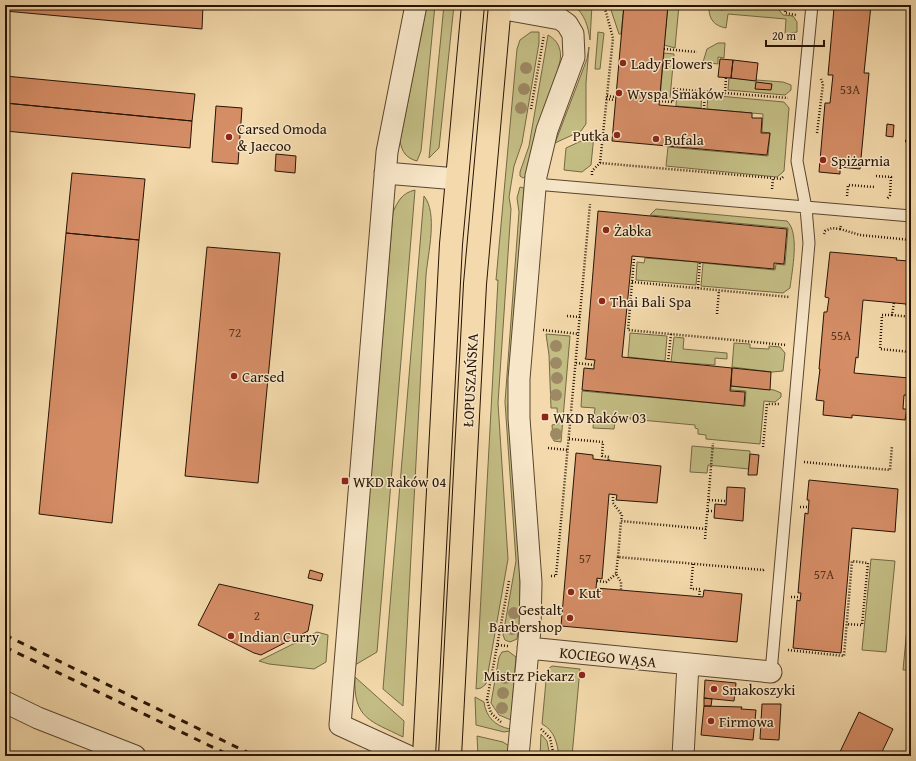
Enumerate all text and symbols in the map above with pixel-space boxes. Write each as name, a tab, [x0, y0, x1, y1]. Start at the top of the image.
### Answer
scale bar	[766, 22, 824, 48]
text: 20 m	[772, 27, 796, 44]
place label: Lady Flowers	[631, 53, 713, 74]
marker: Lady Flowers	[618, 58, 628, 68]
house number: 53A	[840, 80, 860, 99]
place label: Wyspa Smaków	[627, 83, 725, 104]
marker: Wyspa Smaków	[614, 88, 624, 98]
place label: Carsed Omoda & Jaecoo	[237, 118, 327, 156]
place label: Putka	[573, 125, 609, 146]
place label: Bufala	[664, 129, 704, 150]
marker: Putka	[612, 130, 622, 140]
marker: Carsed Omoda & Jaecoo	[224, 132, 234, 142]
marker: Bufala	[651, 134, 661, 144]
place label: Spiżarnia	[831, 150, 890, 171]
marker: Spiżarnia	[818, 155, 828, 165]
place label: Żabka	[614, 220, 652, 241]
marker: Żabka	[601, 225, 611, 235]
place label: Thai Bali Spa	[610, 291, 691, 312]
marker: Thai Bali Spa	[597, 296, 607, 306]
house number: 72	[229, 323, 241, 342]
house number: 55A	[831, 326, 851, 345]
street label: ŁOPUSZAŃSKA	[457, 333, 483, 427]
place label: Carsed	[242, 366, 284, 387]
marker: Carsed	[229, 371, 239, 381]
place label: WKD Raków 03	[553, 407, 646, 428]
marker: WKD Raków 03	[540, 412, 550, 422]
place label: WKD Raków 04	[353, 471, 446, 492]
marker: WKD Raków 04	[340, 476, 350, 486]
house number: 57	[579, 549, 591, 568]
house number: 57A	[814, 565, 834, 584]
place label: Kut	[579, 582, 602, 603]
marker: Kut	[566, 587, 576, 597]
place label: Gestalt Barbershop	[489, 599, 563, 637]
house number: 2	[254, 606, 260, 625]
marker: Gestalt Barbershop	[565, 613, 575, 623]
place label: Indian Curry	[239, 626, 320, 647]
marker: Indian Curry	[226, 631, 236, 641]
street label: KOCIEGO WĄSA	[558, 641, 658, 673]
place label: Mistrz Piekarz	[483, 665, 574, 686]
marker: Mistrz Piekarz	[577, 670, 587, 680]
place label: Smakoszyki	[722, 679, 795, 700]
marker: Smakoszyki	[709, 684, 719, 694]
place label: Firmowa	[719, 711, 774, 732]
marker: Firmowa	[706, 716, 716, 726]

